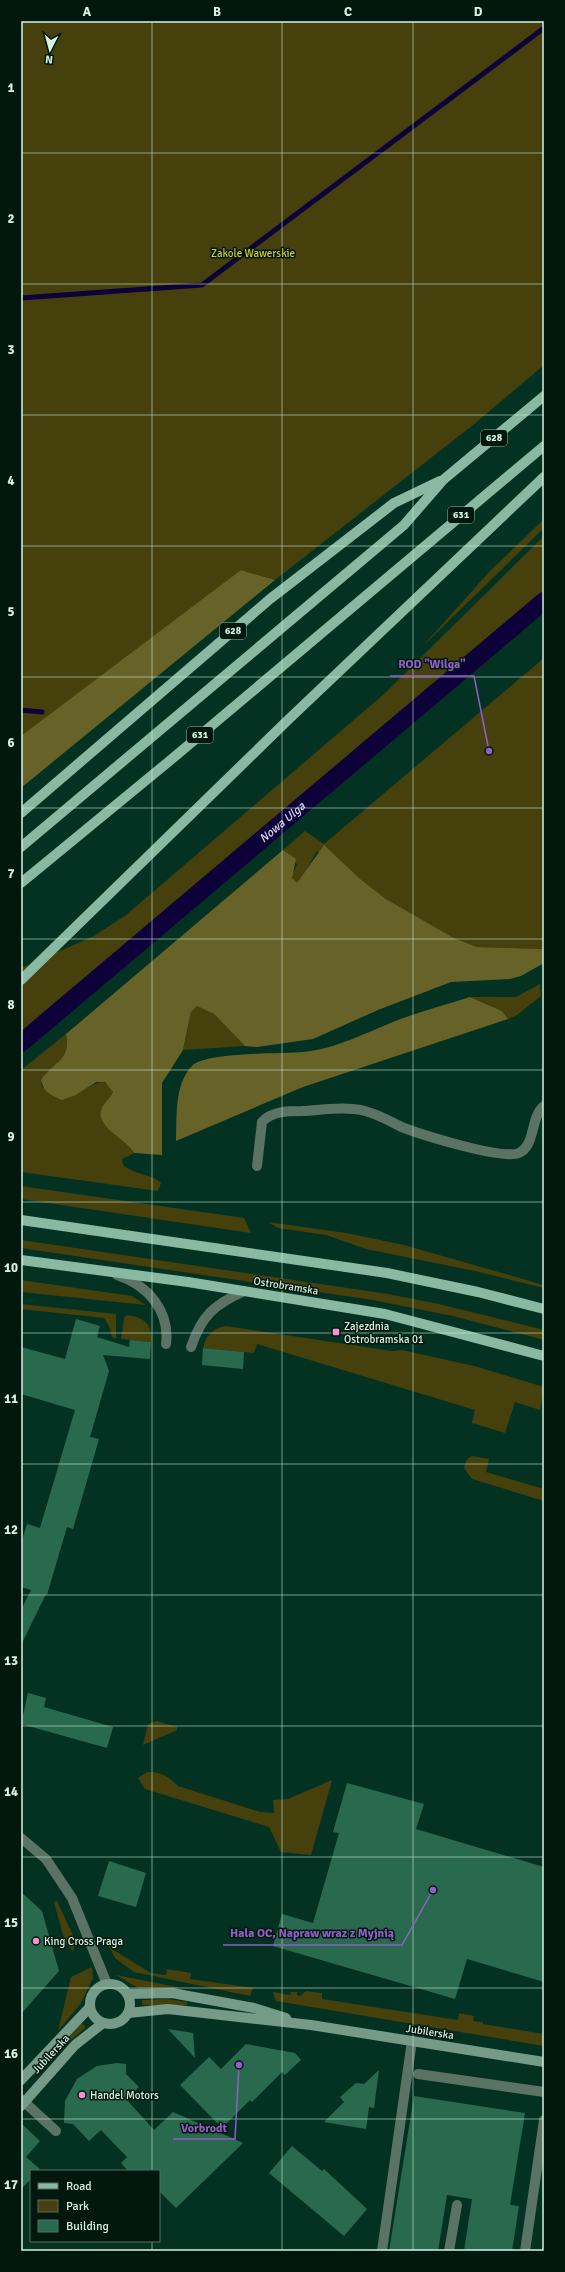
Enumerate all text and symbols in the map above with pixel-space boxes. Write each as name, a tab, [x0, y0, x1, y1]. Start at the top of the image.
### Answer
text: A	[83, 4, 92, 20]
text: B	[213, 4, 221, 20]
text: C	[344, 4, 352, 20]
text: D	[474, 4, 483, 20]
north arrow	[30, 30, 70, 70]
text: N	[45, 53, 53, 66]
text: 1	[7, 80, 15, 96]
text: 2	[7, 211, 15, 227]
park label: Zakole Wawerskie	[211, 247, 295, 260]
text: 3	[7, 342, 15, 358]
road number: 628	[481, 430, 507, 446]
text: 4	[7, 473, 15, 489]
road number: 631	[448, 507, 474, 523]
text: 5	[7, 604, 15, 620]
road number: 628	[220, 623, 246, 639]
callout: ROD "Wilga"	[390, 652, 474, 676]
text: ROD "Wilga"	[398, 657, 466, 672]
road number: 631	[187, 727, 213, 743]
text: 6	[7, 735, 15, 751]
water label: Nowa Ulga	[256, 798, 309, 846]
text: 7	[7, 866, 15, 882]
text: 8	[7, 997, 15, 1013]
text: 9	[7, 1129, 15, 1145]
text: 10	[4, 1260, 18, 1276]
street label: Ostrobramska	[253, 1274, 320, 1298]
place label: Zajezdnia Ostrobramska 01	[344, 1320, 424, 1346]
marker: Zajezdnia Ostrobramska 01	[331, 1327, 341, 1337]
text: 11	[4, 1391, 18, 1407]
text: 12	[4, 1522, 18, 1538]
text: 13	[4, 1653, 18, 1669]
text: 14	[4, 1784, 18, 1800]
text: 15	[4, 1915, 18, 1931]
callout: Hala OC, Napraw wraz z Myjnią	[223, 1921, 402, 1945]
text: Hala OC, Napraw wraz z Myjnią	[230, 1926, 395, 1941]
place label: King Cross Praga	[44, 1935, 123, 1948]
marker: King Cross Praga	[31, 1936, 41, 1946]
street label: Jubilerska	[405, 2022, 455, 2042]
street label: Jubilerska	[30, 2032, 73, 2076]
text: 16	[4, 2046, 18, 2062]
place label: Handel Motors	[90, 2089, 159, 2102]
marker: Handel Motors	[77, 2090, 87, 2100]
callout: Vorbrodt	[173, 2115, 235, 2139]
text: Vorbrodt	[181, 2121, 227, 2136]
legend	[30, 2170, 160, 2242]
text: 17	[4, 2177, 18, 2193]
text: Road	[66, 2179, 92, 2194]
text: Park	[66, 2199, 89, 2214]
text: Building	[66, 2219, 109, 2234]

